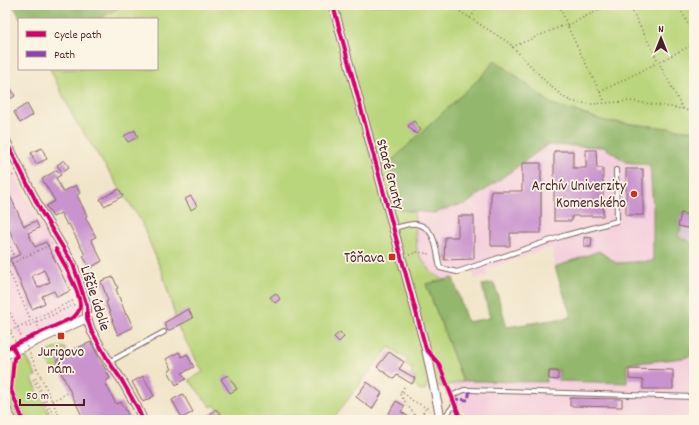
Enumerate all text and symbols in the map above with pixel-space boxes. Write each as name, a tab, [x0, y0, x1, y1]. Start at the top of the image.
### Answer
legend	[18, 18, 158, 70]
north arrow	[641, 18, 681, 58]
text: N	[658, 22, 664, 38]
text: Cycle path	[54, 27, 102, 44]
text: Path	[54, 47, 75, 64]
street label: Staré Grunty	[369, 137, 409, 213]
place label: Archív Univerzity Komenského	[532, 176, 627, 215]
marker: Archív Univerzity Komenského	[629, 189, 639, 199]
place label: Tôňava	[344, 248, 385, 270]
marker: Tôňava	[387, 252, 397, 262]
street label: Líščie údolie	[73, 263, 115, 334]
marker: Jurigovo nám.	[56, 331, 66, 341]
place label: Jurigovo nám.	[38, 342, 85, 381]
scale bar	[20, 381, 84, 407]
text: 50 m	[26, 388, 49, 405]

